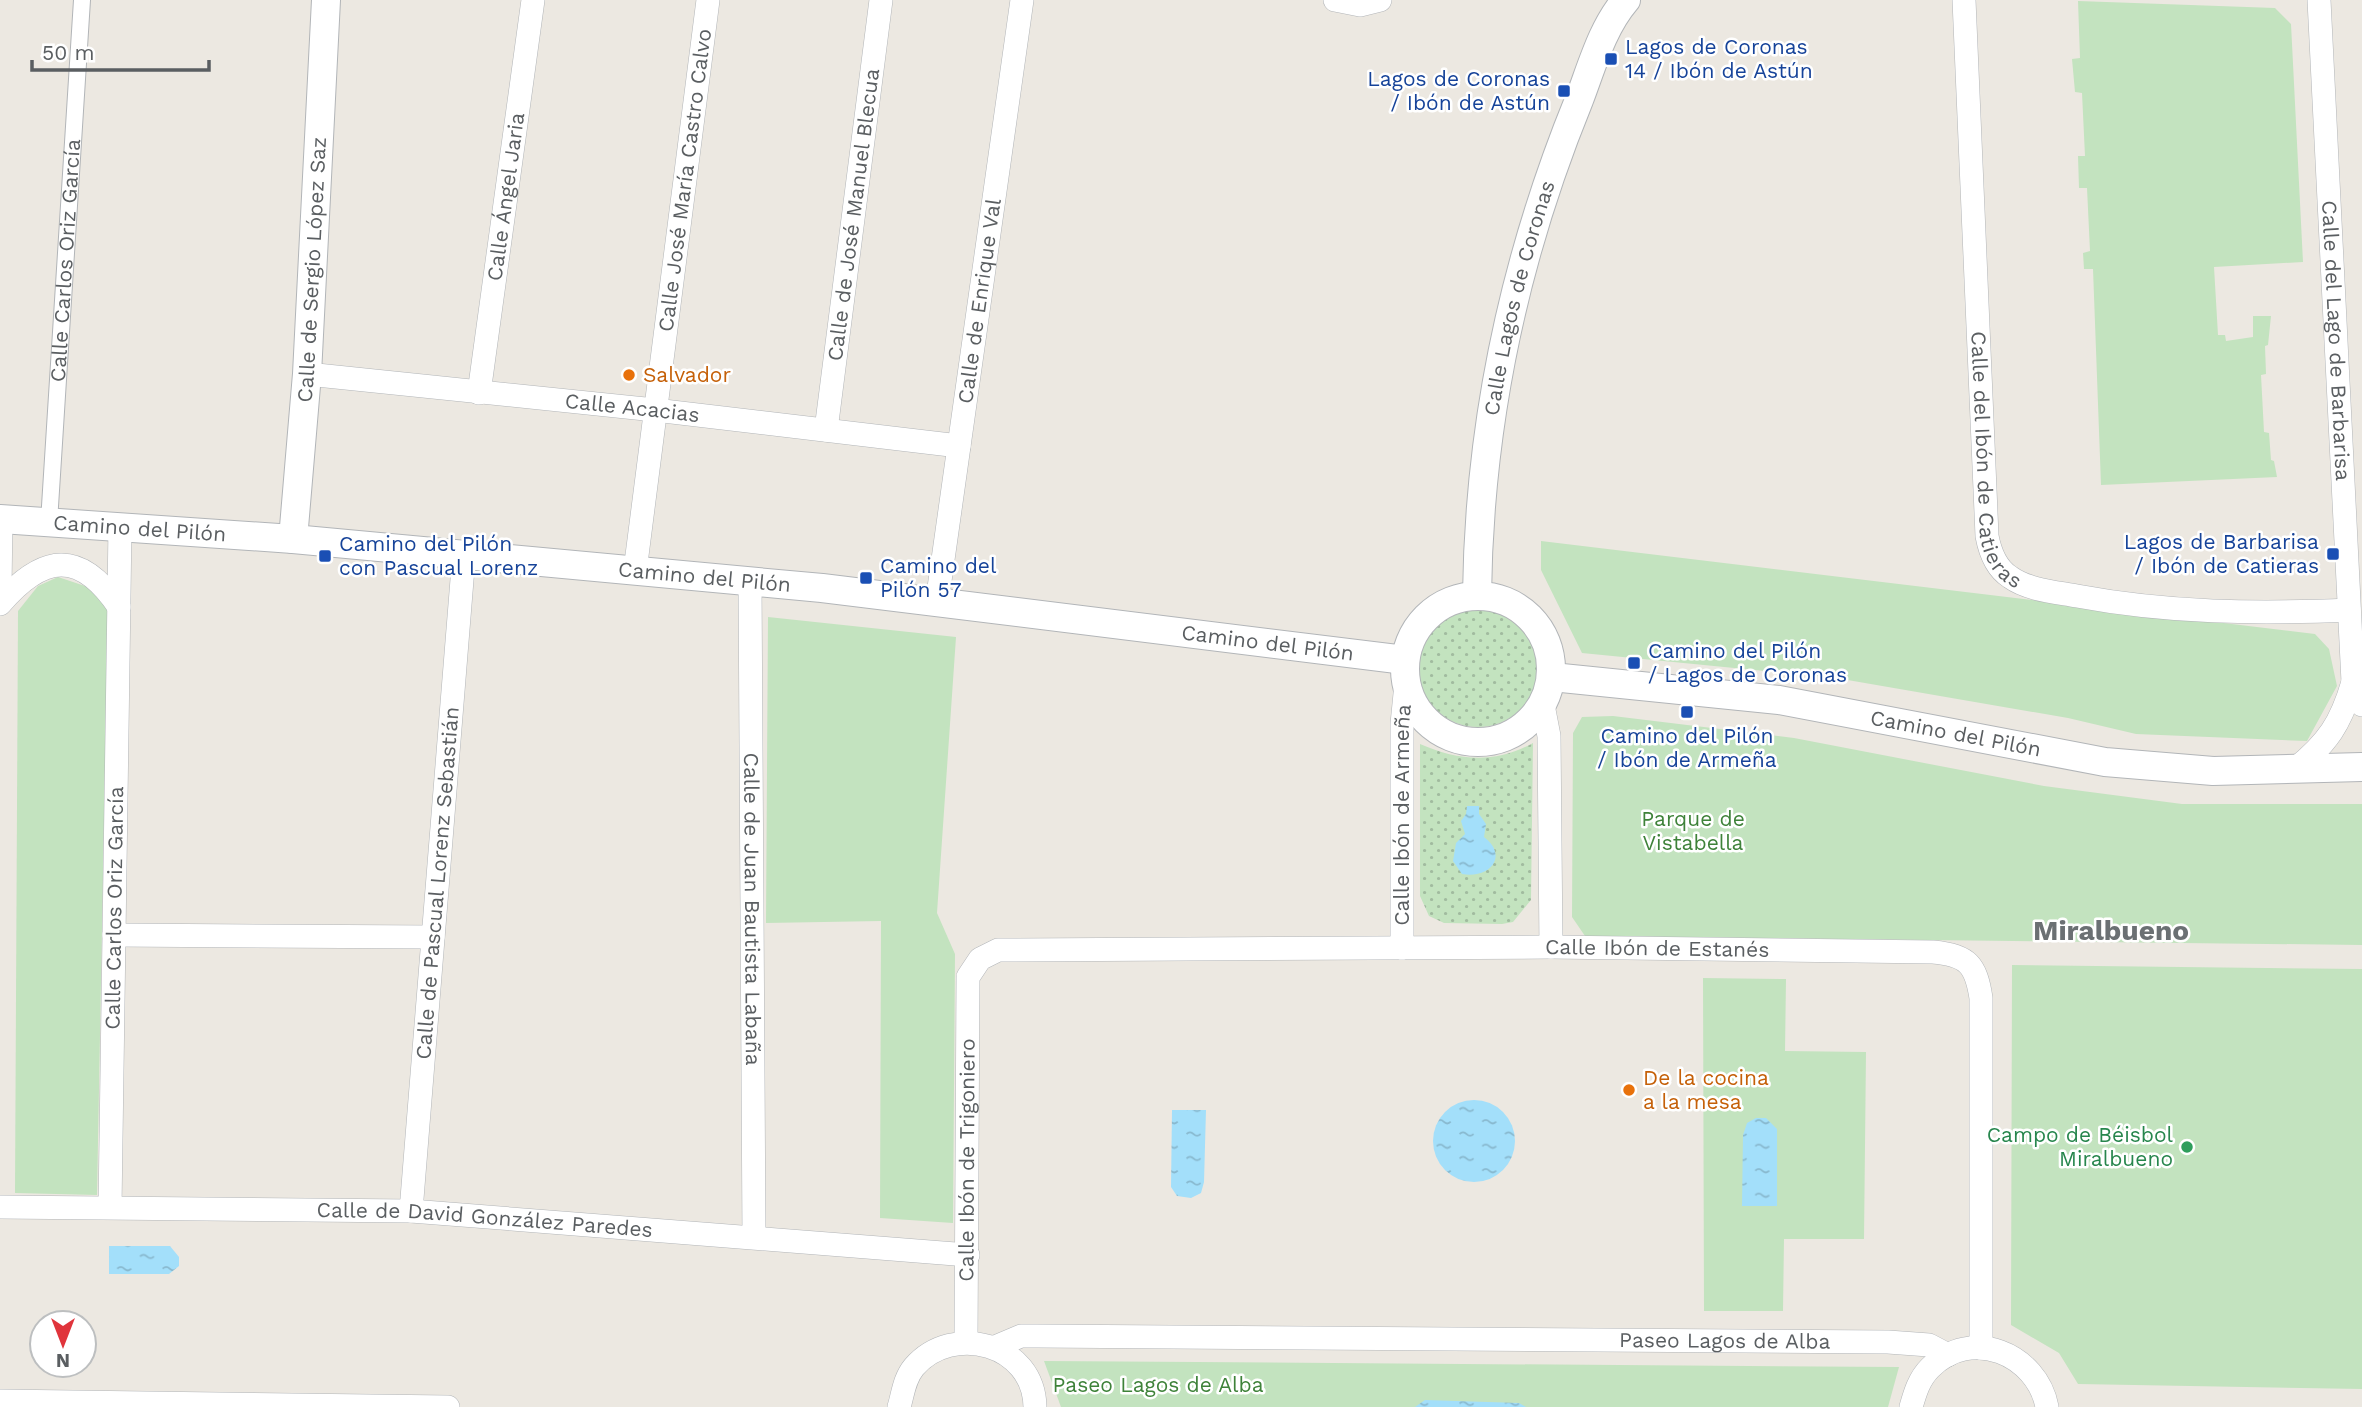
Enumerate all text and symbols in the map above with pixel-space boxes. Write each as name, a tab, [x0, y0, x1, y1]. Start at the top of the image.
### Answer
street label: Calle José María Castro Calvo	[653, 27, 716, 333]
scale bar	[32, 28, 208, 72]
place label: Lagos de Coronas 14 / Ibón de Astún	[1625, 34, 1813, 83]
text: 50 m	[42, 40, 94, 65]
marker: Lagos de Coronas 14 / Ibón de Astún	[1603, 51, 1619, 67]
place label: Lagos de Coronas / Ibón de Astún	[1367, 66, 1550, 115]
street label: Calle de José Manuel Blecua	[822, 67, 884, 362]
marker: Lagos de Coronas / Ibón de Astún	[1556, 83, 1572, 99]
street label: Calle Ángel Jaria	[482, 111, 529, 283]
street label: Calle de Sergio López Saz	[292, 136, 331, 404]
street label: Calle Carlos Oriz García	[45, 138, 85, 383]
street label: Calle Lagos de Coronas	[1479, 177, 1560, 417]
street label: Calle de Enrique Val	[952, 196, 1006, 405]
street label: Calle del Lago de Barbarisa	[2317, 200, 2356, 482]
street label: Calle del Ibón de Catieras	[1966, 331, 2026, 593]
place label: Salvador	[643, 362, 731, 387]
marker: Salvador	[621, 367, 637, 383]
street label: Calle Acacias	[564, 388, 701, 427]
street label: Camino del Pilón	[52, 510, 227, 546]
place label: Lagos de Barbarisa / Ibón de Catieras	[2124, 529, 2319, 578]
place label: Camino del Pilón con Pascual Lorenz	[339, 531, 538, 580]
marker: Lagos de Barbarisa / Ibón de Catieras	[2325, 546, 2341, 562]
marker: Camino del Pilón con Pascual Lorenz	[317, 548, 333, 564]
place label: Camino del Pilón 57	[880, 553, 997, 602]
street label: Camino del Pilón	[617, 556, 792, 597]
marker: Camino del Pilón 57	[858, 570, 874, 586]
street label: Camino del Pilón	[1180, 620, 1355, 666]
place label: Camino del Pilón / Lagos de Coronas	[1648, 638, 1847, 687]
marker: Camino del Pilón / Lagos de Coronas	[1626, 655, 1642, 671]
street label: Calle Ibón de Armeña	[1389, 703, 1416, 926]
marker: Camino del Pilón / Ibón de Armeña	[1679, 704, 1695, 720]
street label: Camino del Pilón	[1868, 705, 2043, 762]
street label: Calle de Pascual Lorenz Sebastián	[410, 706, 464, 1060]
place label: Camino del Pilón / Ibón de Armeña	[1597, 723, 1777, 772]
street label: Calle de Juan Bautista Labaña	[739, 752, 766, 1066]
street label: Calle Carlos Oriz García	[100, 786, 128, 1030]
park label: Parque de Vistabella	[1641, 806, 1745, 855]
district label: Miralbueno	[2033, 914, 2189, 947]
street label: Calle Ibón de Estanés	[1545, 934, 1770, 962]
street label: Calle Ibón de Trigoniero	[953, 1038, 980, 1282]
place label: De la cocina a la mesa	[1643, 1065, 1769, 1114]
marker: De la cocina a la mesa	[1621, 1082, 1637, 1098]
place label: Campo de Béisbol Miralbueno	[1987, 1122, 2174, 1171]
marker: Campo de Béisbol Miralbueno	[2179, 1139, 2195, 1155]
street label: Calle de David González Paredes	[316, 1197, 654, 1242]
north arrow	[28, 1309, 98, 1379]
street label: Paseo Lagos de Alba	[1619, 1327, 1831, 1354]
text: N	[56, 1349, 70, 1372]
park label: Paseo Lagos de Alba	[1052, 1372, 1264, 1397]

